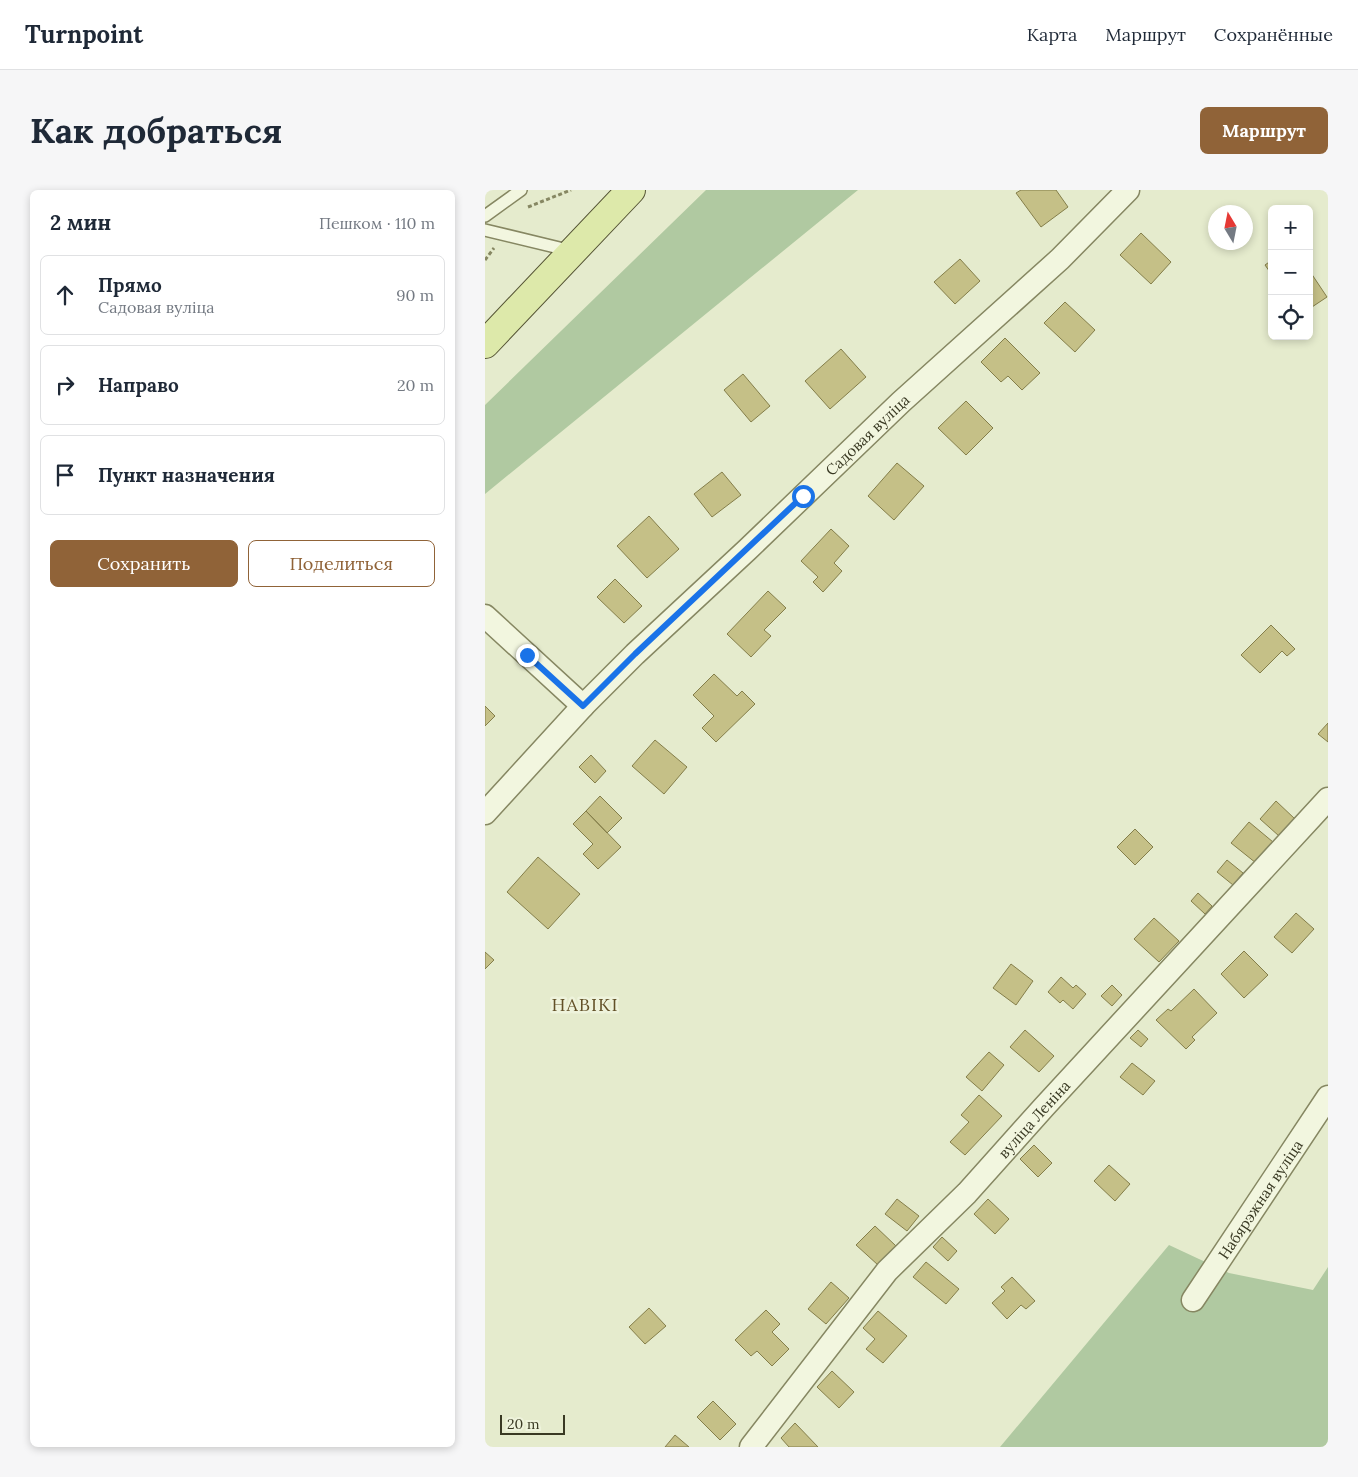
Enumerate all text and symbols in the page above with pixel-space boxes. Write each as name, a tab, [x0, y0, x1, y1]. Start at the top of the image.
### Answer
text: Turnpoint	[25, 19, 143, 50]
text: Карта	[1027, 23, 1077, 46]
text: Маршрут	[1105, 23, 1186, 46]
text: Сохранённые	[1214, 23, 1333, 46]
button: Маршрут	[1200, 107, 1328, 154]
text: Как добраться	[30, 108, 283, 153]
north arrow	[1208, 205, 1253, 250]
map controls	[1268, 205, 1313, 340]
button: +	[1268, 205, 1313, 250]
text: 2 мин	[50, 209, 111, 236]
text: Пешком · 110 m	[319, 213, 435, 233]
button: −	[1268, 250, 1313, 295]
text: Прямо	[98, 273, 162, 297]
icon: ahead	[51, 281, 79, 309]
text: 90 m	[396, 285, 434, 305]
button: locate	[1268, 295, 1313, 340]
text: Садовая вуліца	[98, 297, 215, 317]
icon: right	[51, 371, 79, 399]
text: Направо	[98, 373, 179, 397]
text: 20 m	[397, 375, 434, 395]
street label: Садовая вуліца	[821, 390, 913, 479]
icon: arrive	[51, 461, 79, 489]
text: Пункт назначения	[98, 463, 275, 487]
route start	[792, 485, 815, 508]
button: Сохранить	[50, 540, 238, 587]
button: Поделиться	[248, 540, 435, 587]
route end	[516, 644, 539, 667]
district label: НАВІКІ	[552, 993, 618, 1016]
street label: вуліца Леніна	[994, 1076, 1074, 1162]
street label: Набярэжная вуліца	[1214, 1136, 1307, 1263]
scale bar	[500, 1412, 565, 1435]
text: 20 m	[507, 1415, 539, 1433]

